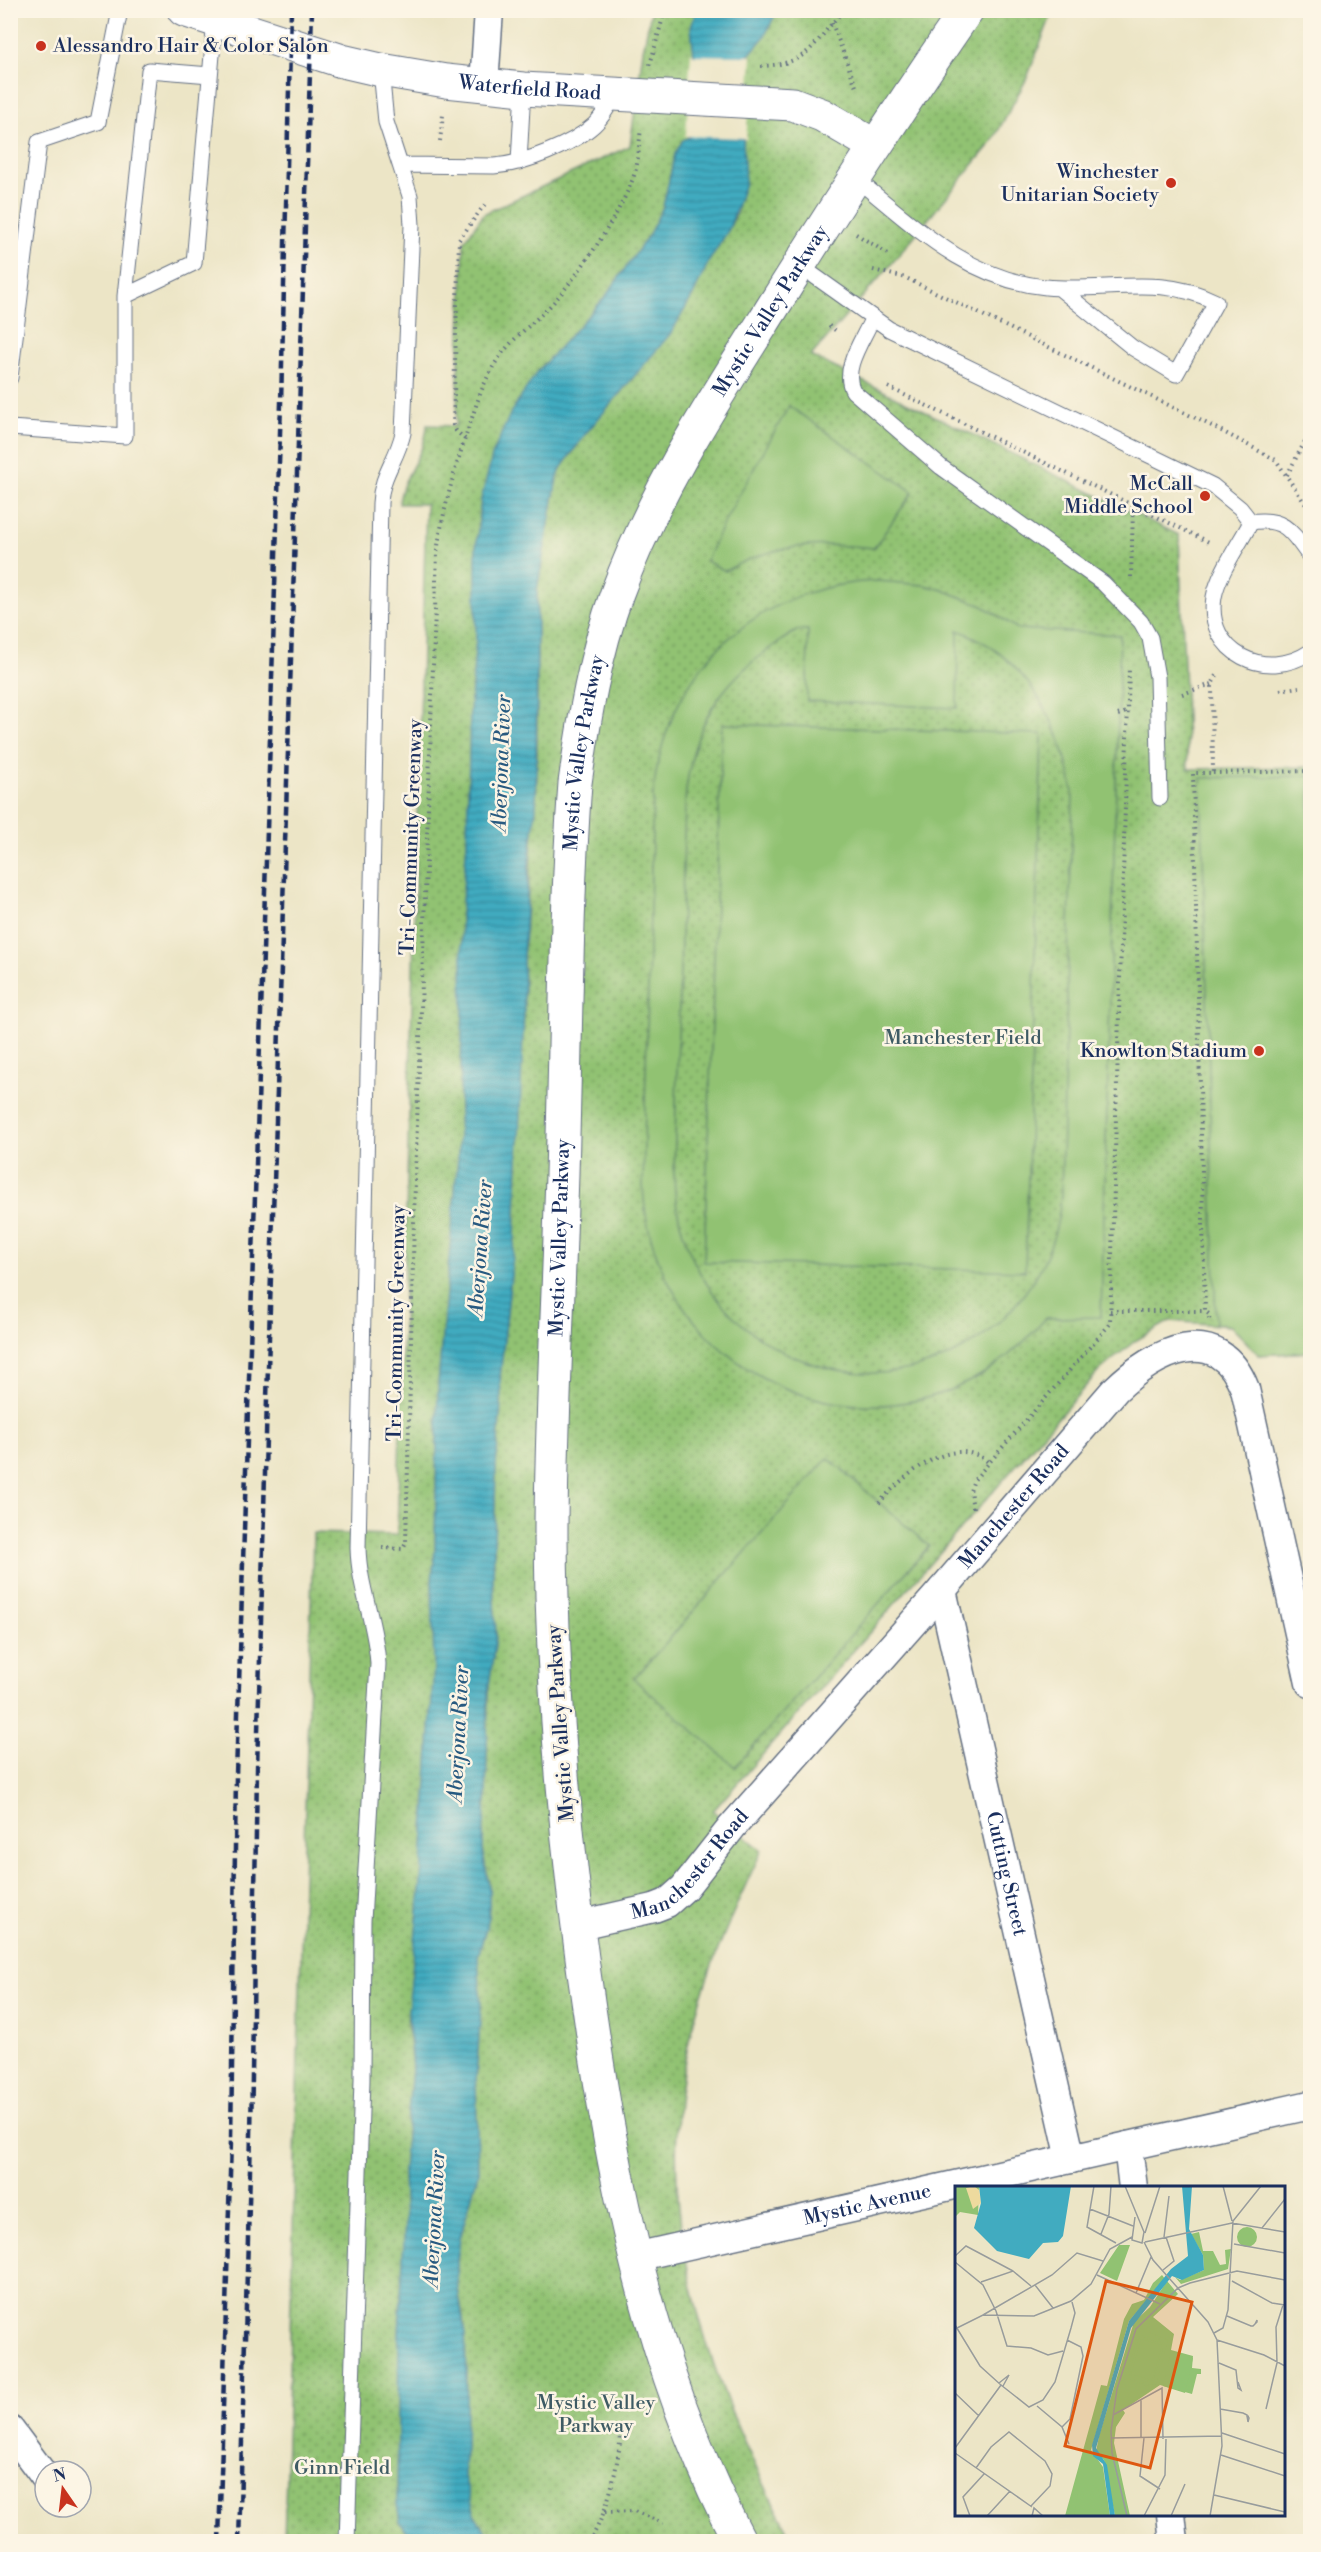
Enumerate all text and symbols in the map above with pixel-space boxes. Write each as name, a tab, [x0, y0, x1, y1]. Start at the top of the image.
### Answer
place label: Alessandro Hair & Color Salon	[52, 34, 329, 59]
marker: Alessandro Hair & Color Salon	[34, 39, 48, 53]
street label: Waterfield Road	[456, 70, 602, 106]
place label: Winchester Unitarian Society	[1001, 160, 1159, 208]
marker: Winchester Unitarian Society	[1164, 176, 1178, 190]
street label: Mystic Valley Parkway	[707, 220, 834, 401]
place label: McCall Middle School	[1064, 472, 1193, 520]
marker: McCall Middle School	[1198, 489, 1212, 503]
street label: Mystic Valley Parkway	[558, 652, 611, 852]
water label: Aberjona River	[487, 693, 517, 834]
street label: Tri-Community Greenway	[395, 718, 429, 956]
park label: Manchester Field	[884, 1026, 1042, 1051]
place label: Knowlton Stadium	[1080, 1039, 1247, 1064]
marker: Knowlton Stadium	[1252, 1044, 1266, 1058]
street label: Mystic Valley Parkway	[544, 1138, 575, 1337]
water label: Aberjona River	[463, 1178, 499, 1319]
street label: Tri-Community Greenway	[382, 1204, 412, 1442]
street label: Manchester Road	[953, 1439, 1075, 1574]
street label: Mystic Valley Parkway	[542, 1623, 580, 1823]
water label: Aberjona River	[442, 1664, 476, 1805]
street label: Manchester Road	[628, 1804, 755, 1925]
street label: Cutting Street	[980, 1809, 1033, 1938]
water label: Aberjona River	[418, 2149, 452, 2290]
street label: Mystic Avenue	[801, 2178, 933, 2231]
inset map	[955, 2186, 1285, 2516]
park label: Mystic Valley Parkway	[537, 2391, 656, 2439]
park label: Ginn Field	[294, 2456, 391, 2481]
north arrow	[33, 2459, 93, 2519]
text: N	[51, 2464, 69, 2487]

